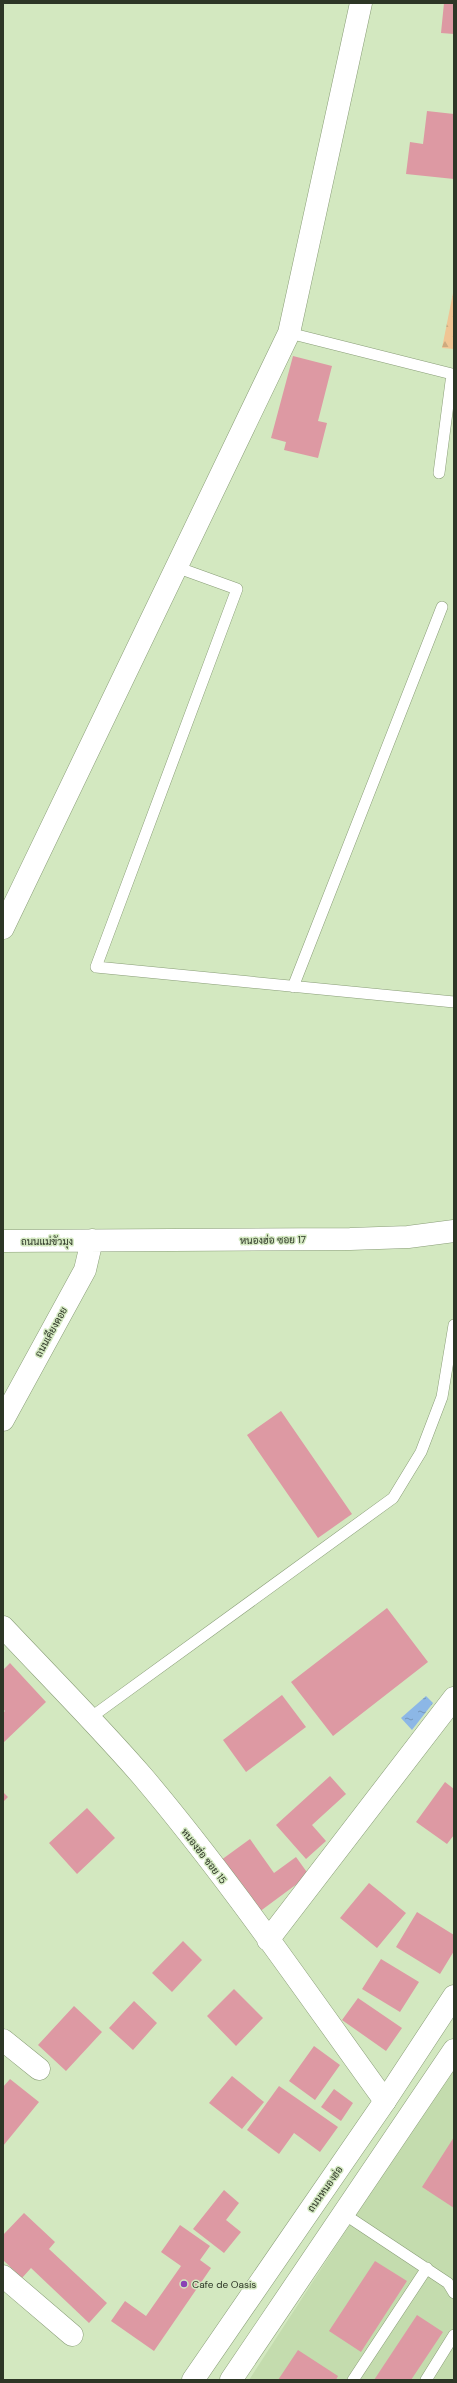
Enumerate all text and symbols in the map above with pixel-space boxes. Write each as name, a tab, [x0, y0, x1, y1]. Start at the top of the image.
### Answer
street label: หนองฮ่อ ซอย 17	[240, 1233, 306, 1247]
street label: ถนนแม่ขัวมุง	[21, 1235, 73, 1249]
street label: ถนนเคียงดอย	[32, 1305, 70, 1359]
street label: หนองฮ่อ ซอย 15	[178, 1826, 230, 1886]
street label: ถนนหนองฮ่อ	[304, 2163, 346, 2215]
place label: Cafe de Oasis	[192, 2278, 256, 2291]
marker: Cafe de Oasis	[179, 2279, 189, 2289]

